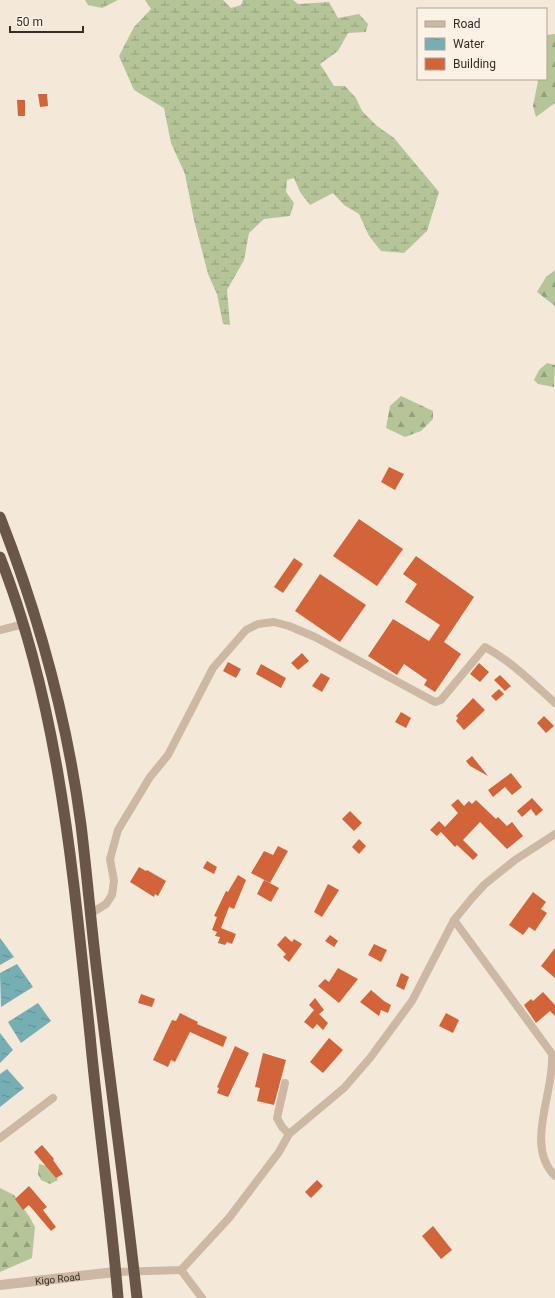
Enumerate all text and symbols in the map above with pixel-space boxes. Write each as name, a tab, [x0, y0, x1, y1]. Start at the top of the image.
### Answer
scale bar	[10, 8, 83, 34]
legend	[417, 8, 547, 80]
text: 50 m	[16, 15, 43, 29]
text: Road	[453, 17, 481, 31]
text: Water	[453, 37, 484, 51]
text: Building	[453, 57, 496, 71]
street label: Kigo Road	[34, 1271, 81, 1287]

